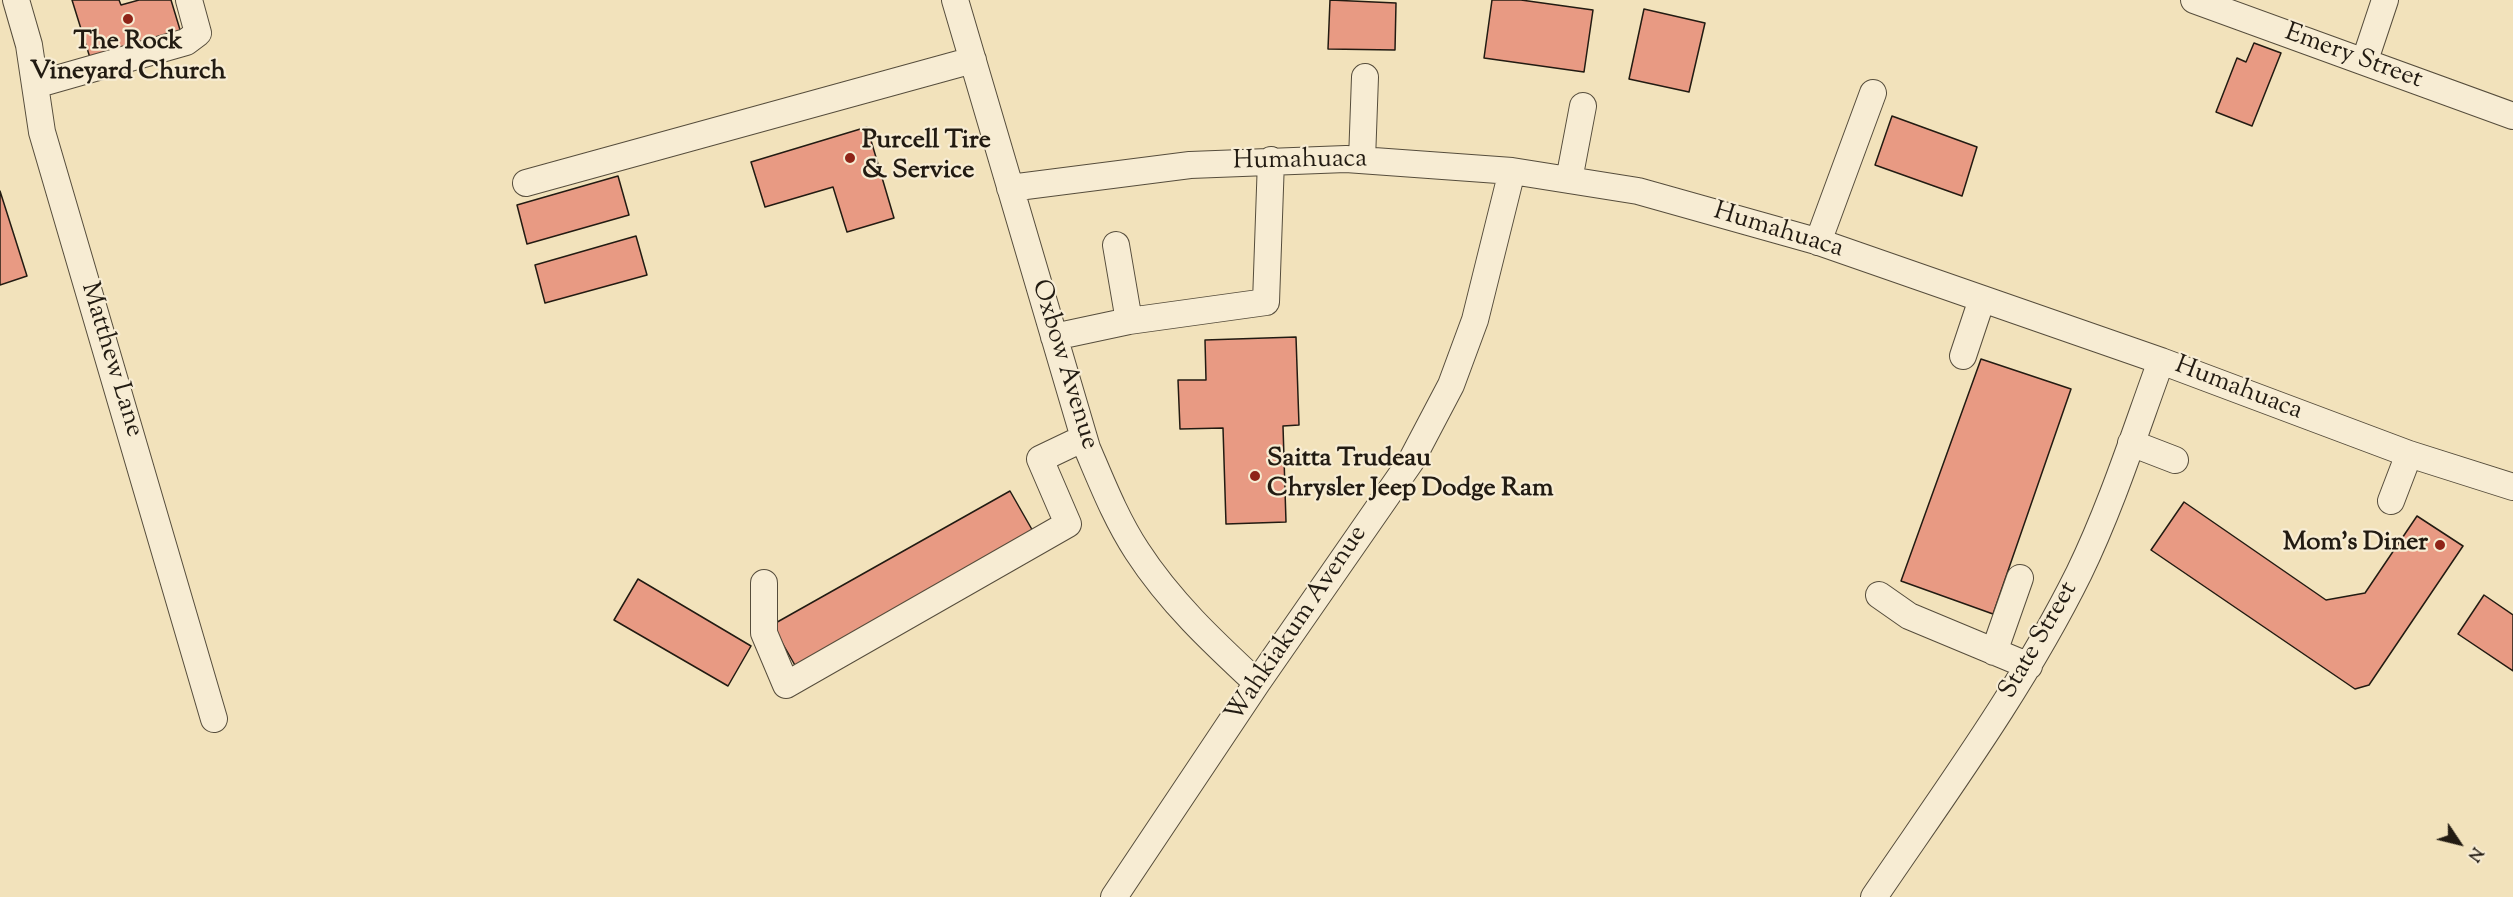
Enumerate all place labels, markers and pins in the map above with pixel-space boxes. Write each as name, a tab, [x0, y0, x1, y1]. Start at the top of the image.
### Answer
marker: The Rock Vineyard Church	[121, 12, 135, 26]
place label: The Rock Vineyard Church	[30, 28, 226, 89]
place label: Purcell Tire & Service	[862, 127, 991, 188]
marker: Purcell Tire & Service	[843, 151, 857, 165]
place label: Saitta Trudeau Chrysler Jeep Dodge Ram	[1267, 445, 1553, 506]
marker: Saitta Trudeau Chrysler Jeep Dodge Ram	[1248, 469, 1262, 483]
place label: Mom's Diner	[2283, 529, 2428, 561]
marker: Mom's Diner	[2433, 538, 2447, 552]

